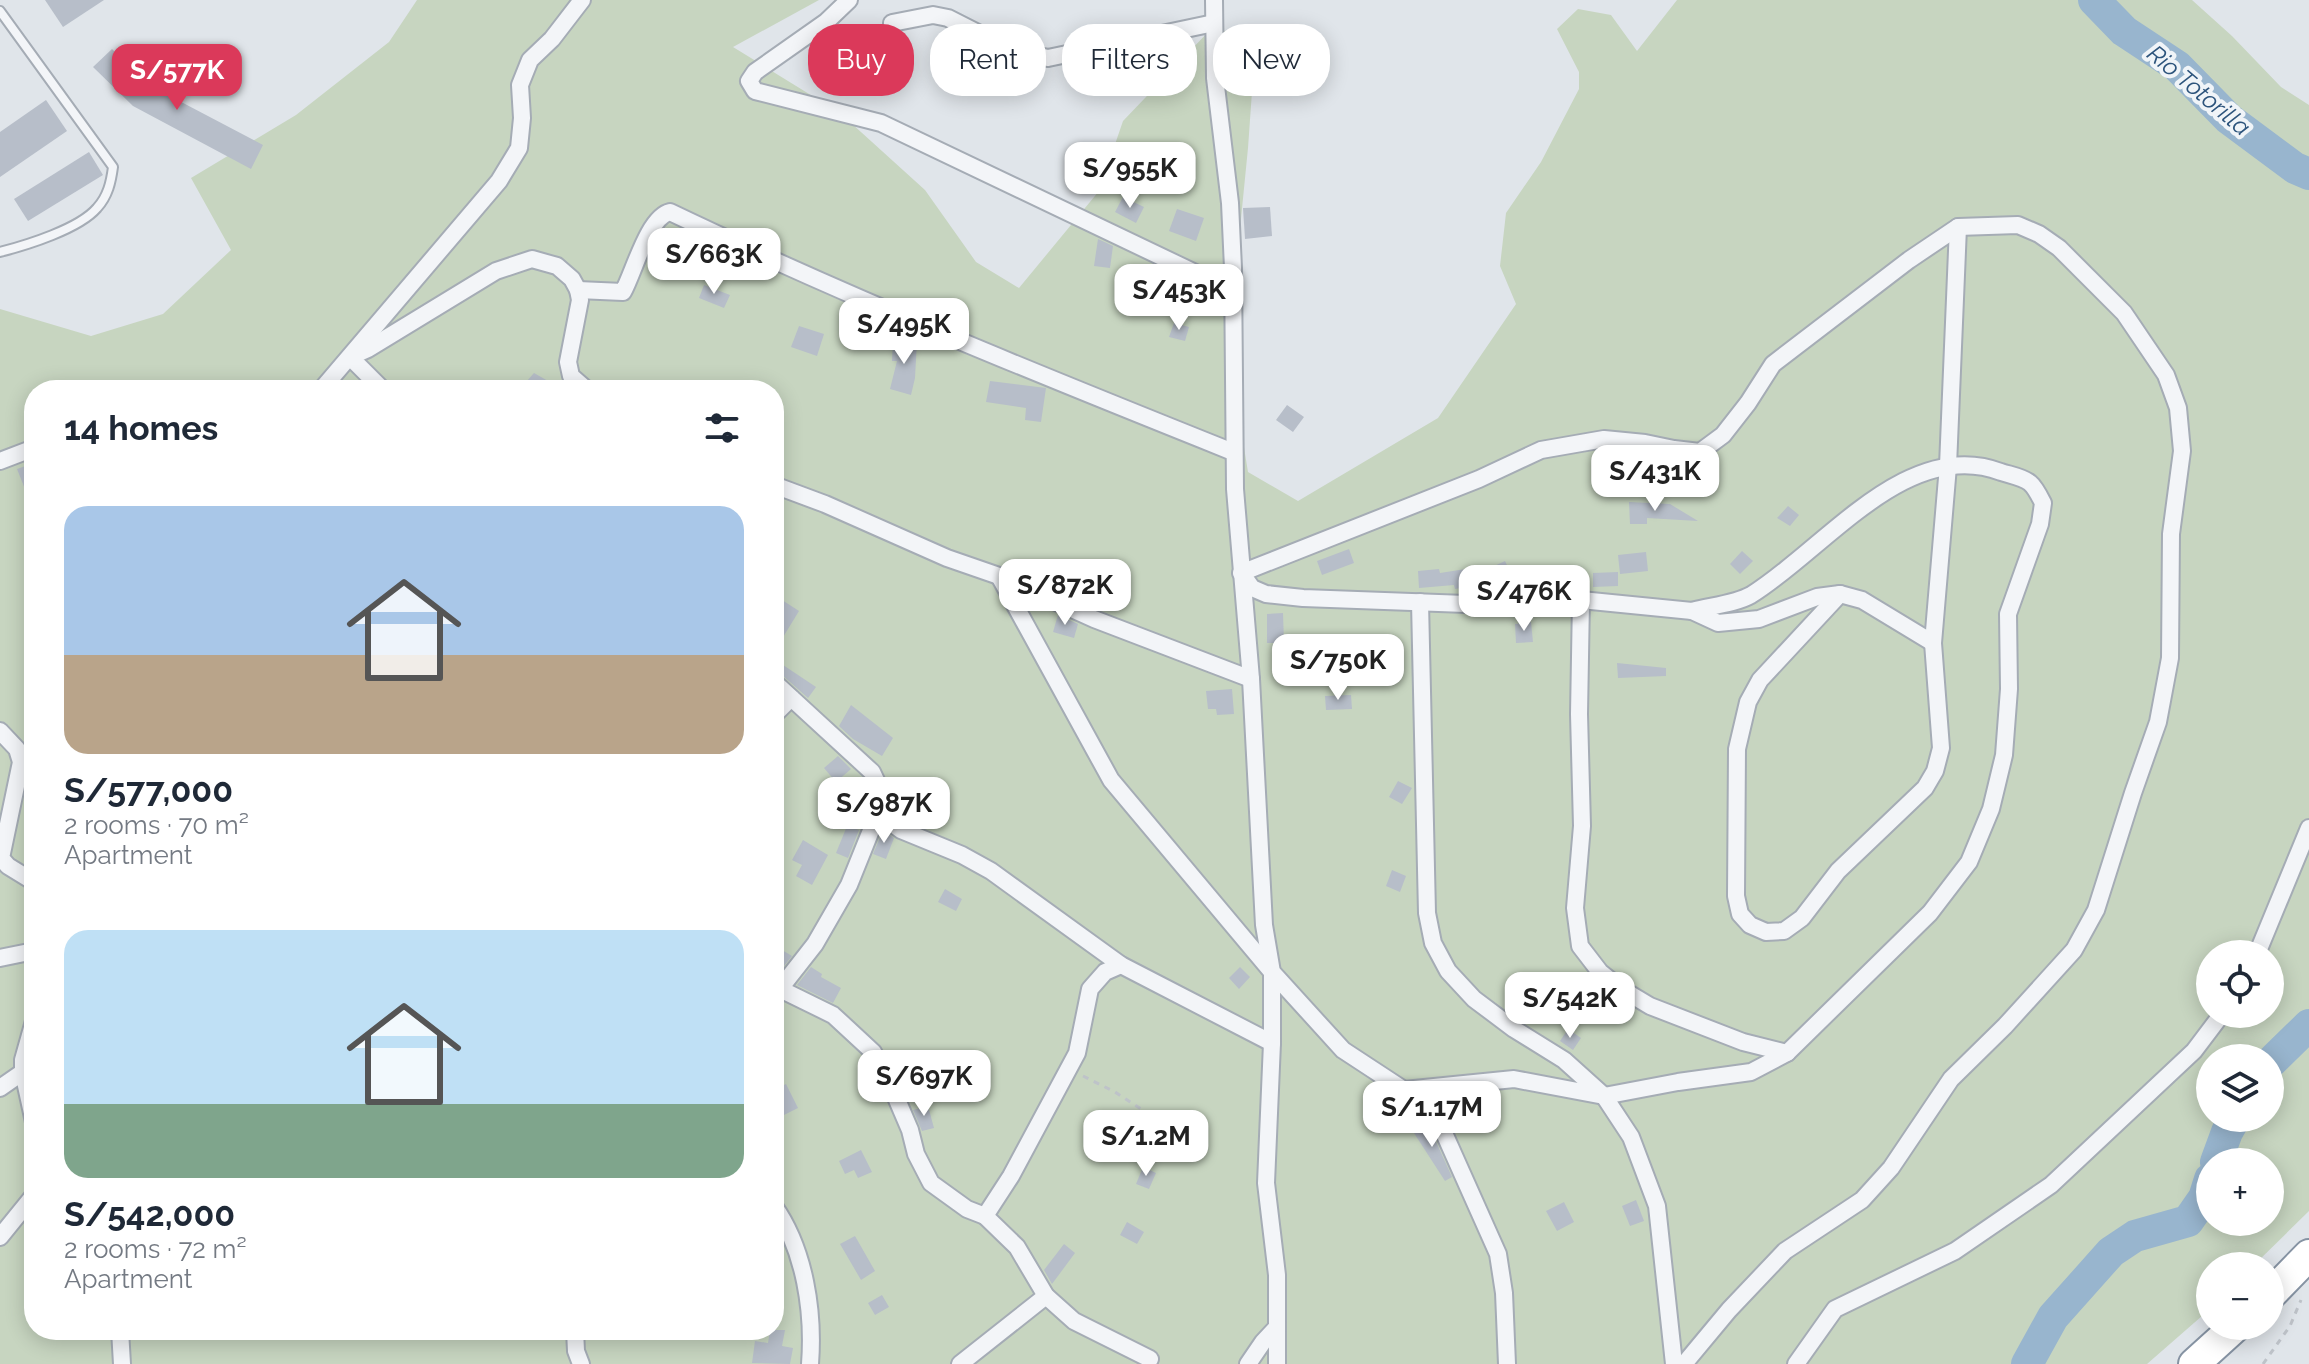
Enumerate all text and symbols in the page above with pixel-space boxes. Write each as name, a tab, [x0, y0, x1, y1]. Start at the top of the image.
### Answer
chip: Buy	[808, 24, 914, 96]
chip: Rent	[930, 24, 1046, 96]
chip: Filters	[1062, 24, 1197, 96]
chip: New	[1213, 24, 1330, 96]
water label: Rio Totorilla	[2142, 39, 2256, 141]
pin: S/577K	[112, 44, 242, 112]
text: S/577K	[130, 55, 224, 85]
pin: S/955K	[1065, 142, 1195, 210]
text: S/955K	[1083, 153, 1177, 183]
pin: S/663K	[649, 228, 779, 296]
text: S/663K	[666, 239, 762, 269]
pin: S/453K	[1114, 264, 1244, 332]
text: S/453K	[1132, 275, 1226, 305]
pin: S/495K	[839, 298, 969, 366]
text: S/495K	[857, 309, 951, 339]
icon: filters	[700, 406, 744, 450]
text: 14 homes	[64, 408, 218, 448]
pin: S/431K	[1590, 445, 1720, 513]
text: S/431K	[1609, 456, 1701, 486]
icon: home	[332, 558, 476, 702]
pin: S/872K	[1000, 559, 1130, 627]
pin: S/476K	[1459, 565, 1589, 633]
text: S/872K	[1017, 570, 1113, 600]
text: S/476K	[1477, 576, 1571, 606]
pin: S/750K	[1273, 634, 1403, 702]
text: S/750K	[1290, 645, 1386, 675]
text: S/577,000	[64, 770, 233, 810]
pin: S/987K	[819, 777, 949, 845]
text: S/987K	[836, 788, 932, 818]
text: 2 rooms · 70 m²	[64, 810, 249, 840]
text: Apartment	[64, 840, 193, 870]
map controls	[2196, 940, 2284, 1340]
button: locate	[2196, 940, 2284, 1028]
pin: S/542K	[1505, 972, 1635, 1040]
icon: home	[332, 982, 476, 1126]
text: S/542K	[1523, 983, 1617, 1013]
button: layers	[2196, 1044, 2284, 1132]
pin: S/697K	[859, 1050, 989, 1118]
text: S/697K	[876, 1061, 972, 1091]
pin: S/1.17M	[1358, 1081, 1506, 1149]
text: S/1.17M	[1381, 1092, 1483, 1122]
pin: S/1.2M	[1081, 1110, 1211, 1178]
text: S/1.2M	[1101, 1121, 1191, 1151]
button: +	[2196, 1148, 2284, 1236]
text: S/542,000	[64, 1194, 235, 1234]
text: 2 rooms · 72 m²	[64, 1234, 247, 1264]
button: −	[2196, 1252, 2284, 1340]
text: Apartment	[64, 1264, 193, 1294]

